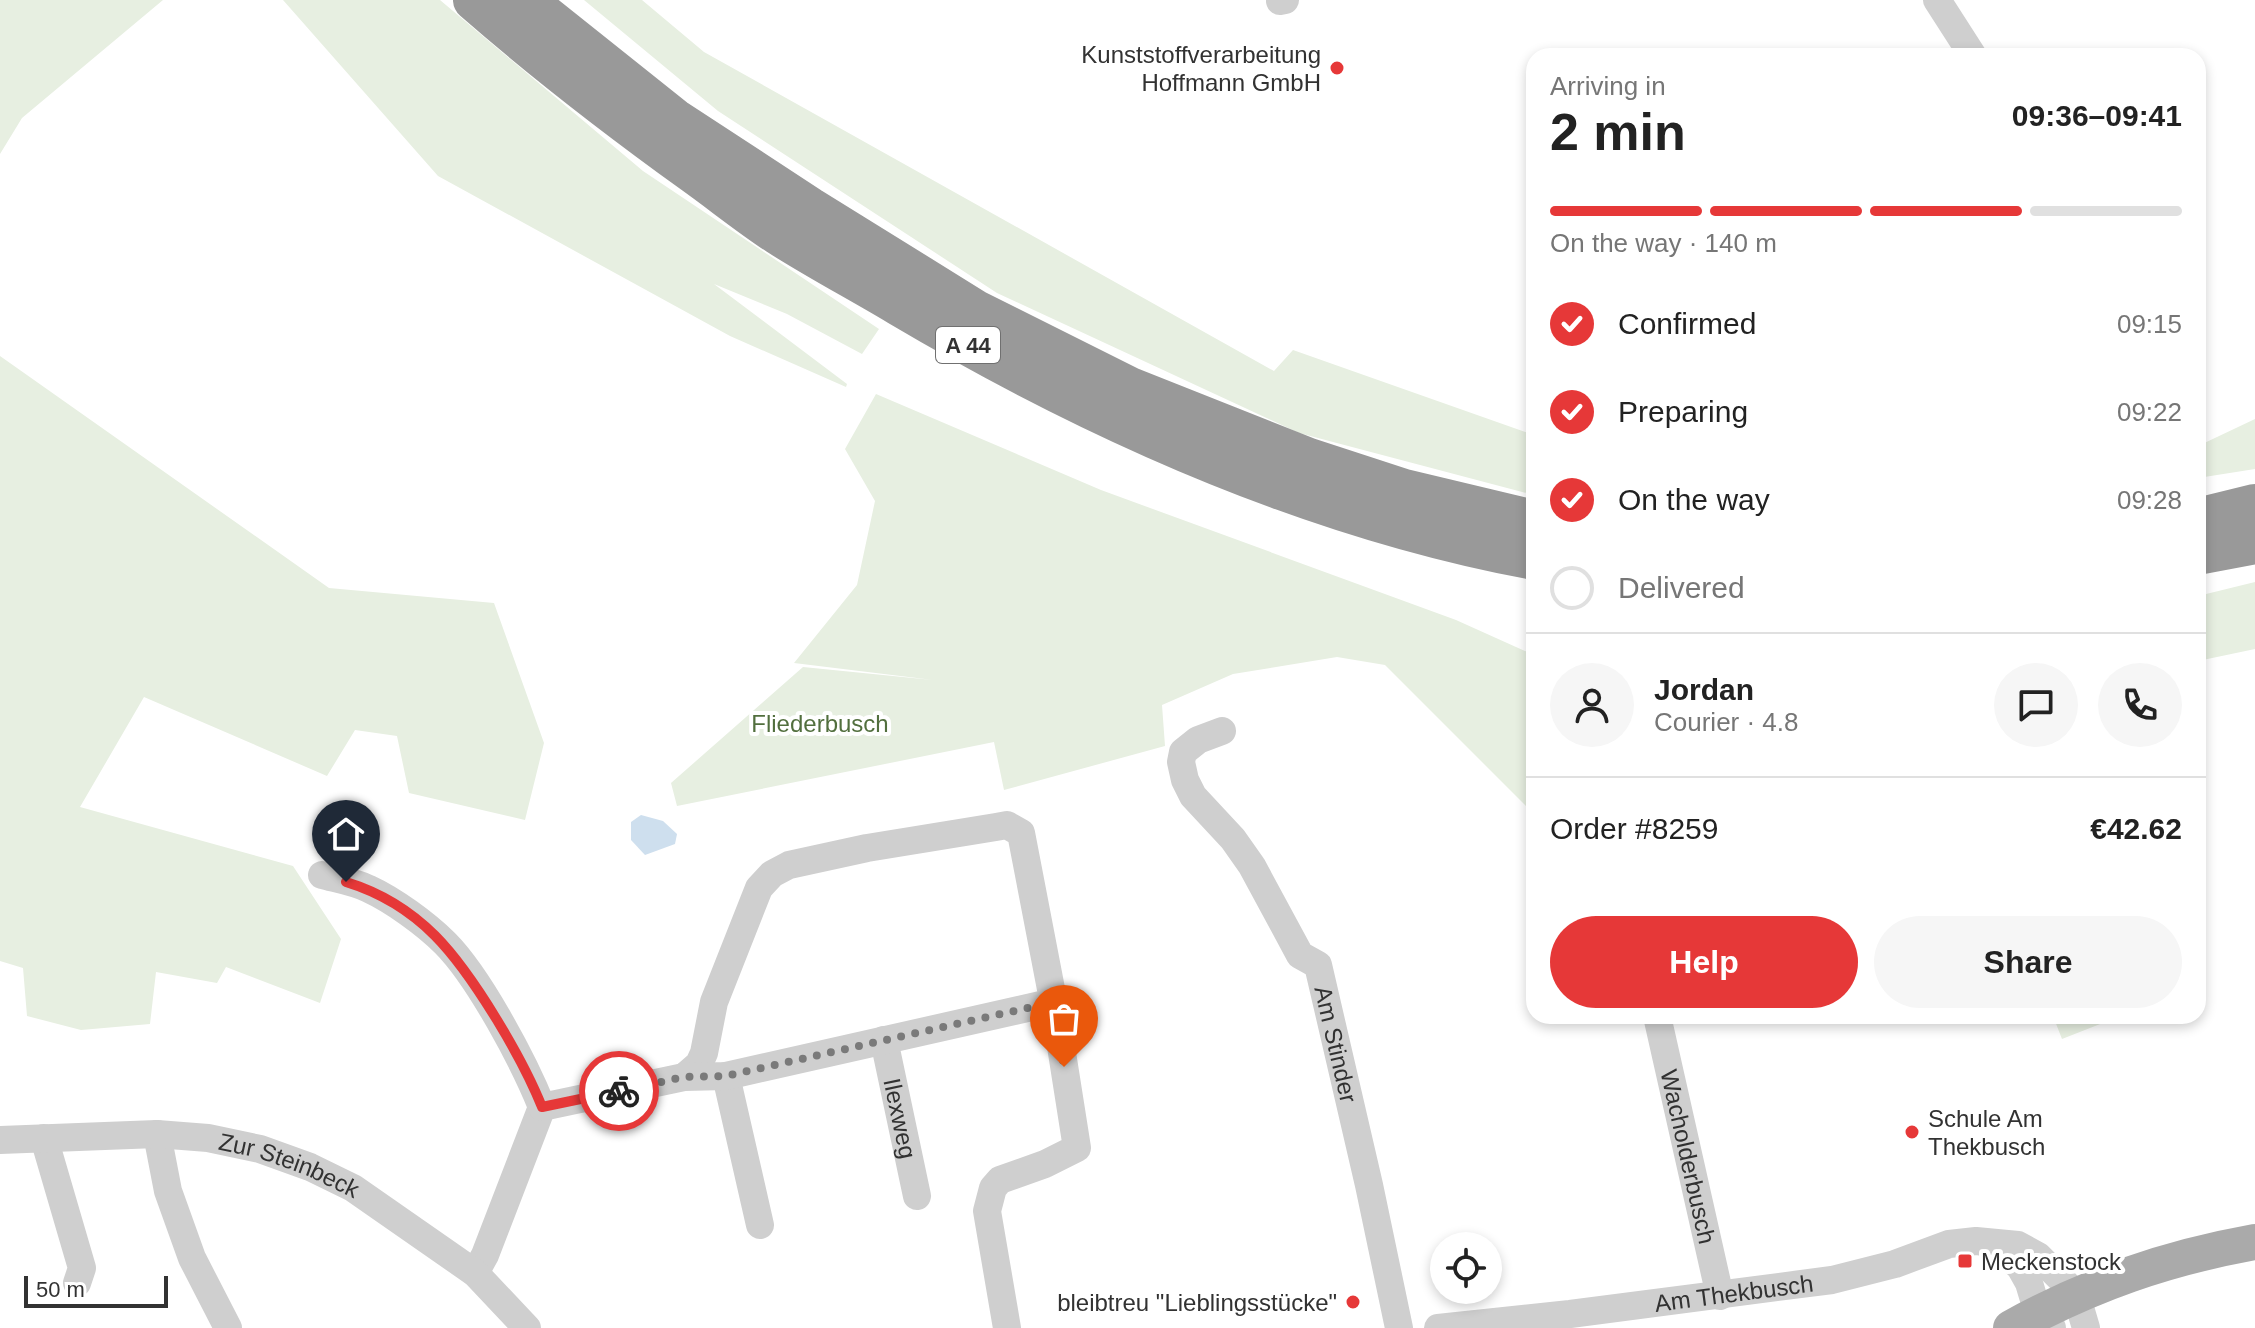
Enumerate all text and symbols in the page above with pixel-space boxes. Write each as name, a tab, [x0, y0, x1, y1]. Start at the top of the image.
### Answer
place label: Kunststoffverarbeitung Hoffmann GmbH	[1081, 41, 1321, 96]
marker: Kunststoffverarbeitung Hoffmann GmbH	[1328, 59, 1346, 77]
text: Arriving in	[1550, 71, 1666, 101]
text: 09:36–09:41	[2012, 99, 2182, 132]
text: 2 min	[1550, 103, 1686, 161]
text: On the way · 140 m	[1550, 228, 1777, 258]
icon: check	[1550, 302, 1594, 346]
text: Confirmed	[1618, 307, 1756, 340]
text: 09:15	[2117, 309, 2182, 339]
road number: A 44	[936, 327, 1000, 363]
icon: check	[1550, 390, 1594, 434]
text: Preparing	[1618, 395, 1748, 428]
text: 09:22	[2117, 397, 2182, 427]
icon: check	[1550, 478, 1594, 522]
text: On the way	[1618, 483, 1770, 516]
text: 09:28	[2117, 485, 2182, 515]
text: Delivered	[1618, 571, 1745, 604]
button: person	[1550, 663, 1634, 747]
button: chat	[1994, 663, 2078, 747]
button: phone	[2098, 663, 2182, 747]
text: Jordan	[1654, 673, 1754, 706]
text: Courier · 4.8	[1654, 707, 1799, 737]
park label: Fliederbusch	[751, 710, 889, 737]
pin	[312, 800, 380, 882]
icon: home	[324, 812, 368, 856]
text: Order #8259	[1550, 812, 1718, 845]
text: €42.62	[2090, 812, 2182, 845]
button: Help	[1550, 916, 1858, 1008]
button: Share	[1874, 916, 2182, 1008]
street label: Am Stinder	[1310, 983, 1363, 1105]
pin	[1030, 985, 1098, 1067]
icon: bag	[1042, 997, 1086, 1041]
courier	[579, 1051, 659, 1131]
street label: Wacholderbusch	[1656, 1067, 1721, 1246]
icon: bike	[597, 1069, 641, 1113]
street label: Ilexweg	[879, 1076, 922, 1161]
place label: Schule Am Thekbusch	[1928, 1105, 2045, 1160]
marker: Schule Am Thekbusch	[1903, 1123, 1921, 1141]
street label: Zur Steinbeck	[217, 1127, 365, 1203]
map controls	[1430, 1232, 1502, 1304]
button: locate	[1430, 1232, 1502, 1304]
place label: Meckenstock	[1981, 1248, 2122, 1275]
marker: Meckenstock	[1956, 1252, 1974, 1270]
street label: Am Thekbusch	[1653, 1269, 1815, 1316]
scale bar	[24, 1272, 168, 1308]
text: 50 m	[36, 1277, 85, 1302]
place label: bleibtreu "Lieblingsstücke"	[1057, 1289, 1337, 1316]
marker: bleibtreu "Lieblingsstücke"	[1344, 1293, 1362, 1311]

